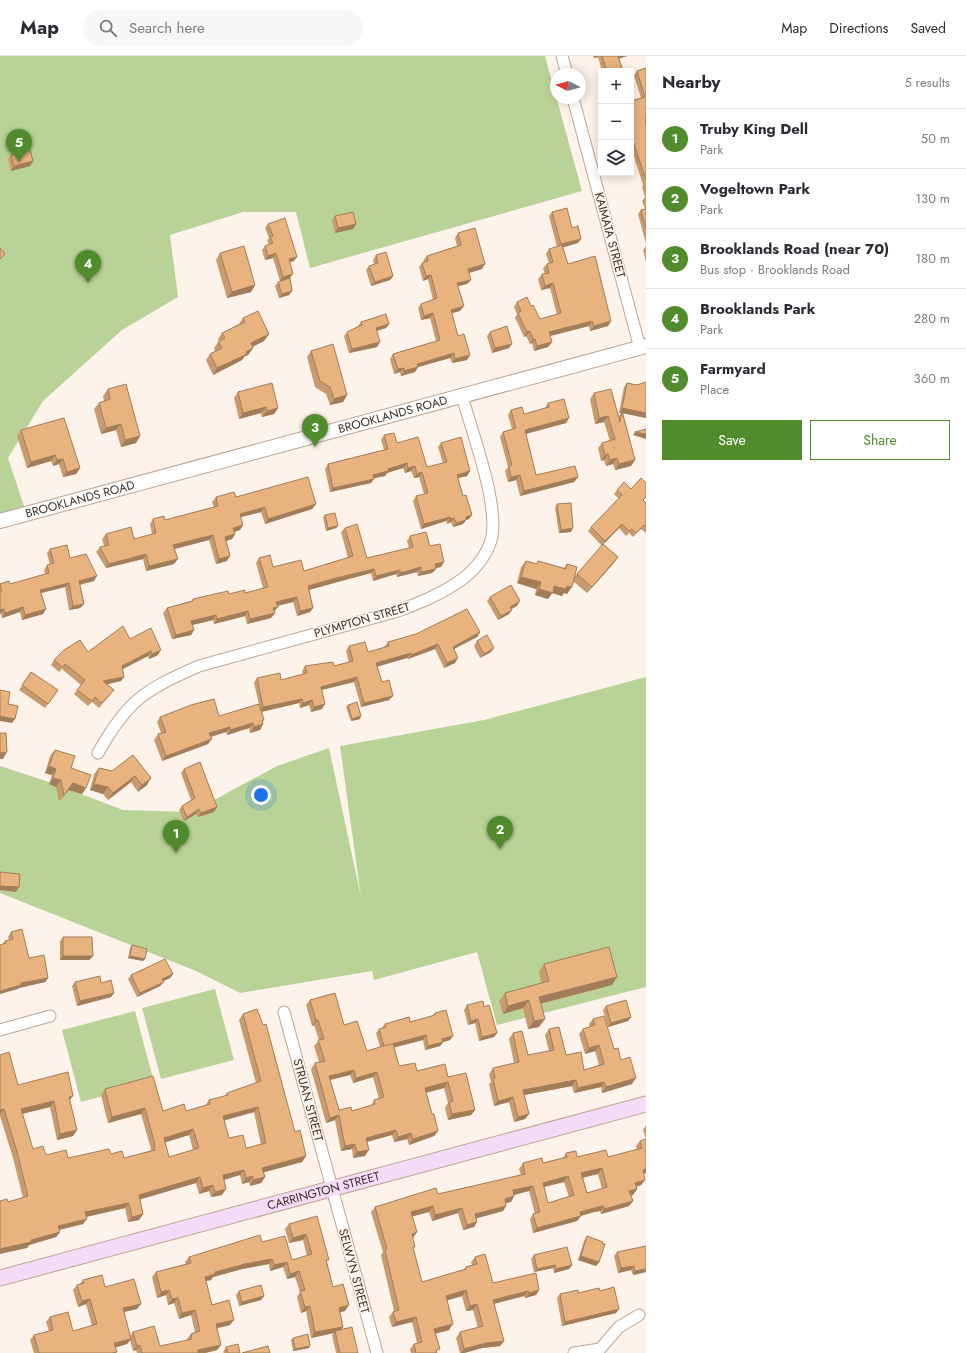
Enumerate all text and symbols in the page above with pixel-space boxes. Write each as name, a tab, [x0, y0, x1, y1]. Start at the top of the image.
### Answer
search box	[83, 10, 363, 46]
text: Map	[20, 14, 59, 41]
icon: search	[97, 17, 119, 39]
text: Search here	[129, 17, 205, 39]
text: Map	[781, 18, 807, 38]
text: Directions	[829, 18, 889, 38]
text: Saved	[911, 18, 946, 38]
north arrow	[550, 68, 586, 104]
map controls	[598, 68, 634, 176]
button: +	[598, 68, 634, 104]
text: Nearby	[662, 70, 720, 94]
text: 5 results	[904, 73, 950, 92]
button: −	[598, 104, 634, 140]
text: Truby King Dell	[700, 118, 808, 140]
pin: 5	[6, 129, 32, 162]
text: 1	[672, 129, 678, 148]
text: 50 m	[921, 129, 950, 148]
button: layers	[598, 140, 634, 176]
text: Park	[700, 140, 723, 159]
text: Vogeltown Park	[700, 178, 810, 200]
text: 2	[671, 189, 679, 208]
text: 130 m	[915, 189, 950, 208]
street label: KAIMATA STREET	[590, 190, 630, 280]
text: Park	[700, 200, 723, 219]
text: Brooklands Road (near 70)	[700, 238, 889, 260]
text: 3	[671, 249, 679, 268]
text: 180 m	[915, 249, 950, 268]
pin: 4	[75, 250, 101, 283]
text: Bus stop · Brooklands Road	[700, 260, 850, 279]
text: Brooklands Park	[700, 298, 815, 320]
text: 4	[670, 309, 680, 328]
text: 280 m	[914, 309, 950, 328]
text: Park	[700, 320, 723, 339]
text: Farmyard	[700, 358, 766, 380]
text: 5	[671, 369, 679, 388]
text: 360 m	[914, 369, 950, 388]
text: Place	[700, 380, 729, 399]
street label: BROOKLANDS ROAD	[336, 391, 449, 438]
pin: 3	[302, 414, 328, 447]
button: Save	[662, 420, 802, 460]
button: Share	[810, 420, 950, 460]
street label: BROOKLANDS ROAD	[23, 476, 137, 523]
street label: PLYMPTON STREET	[312, 598, 412, 642]
your location	[251, 785, 271, 805]
pin: 2	[487, 816, 513, 849]
pin: 1	[163, 820, 189, 853]
street label: STRUAN STREET	[288, 1057, 328, 1144]
street label: CARRINGTON STREET	[265, 1167, 382, 1215]
street label: SELWYN STREET	[334, 1227, 374, 1316]

